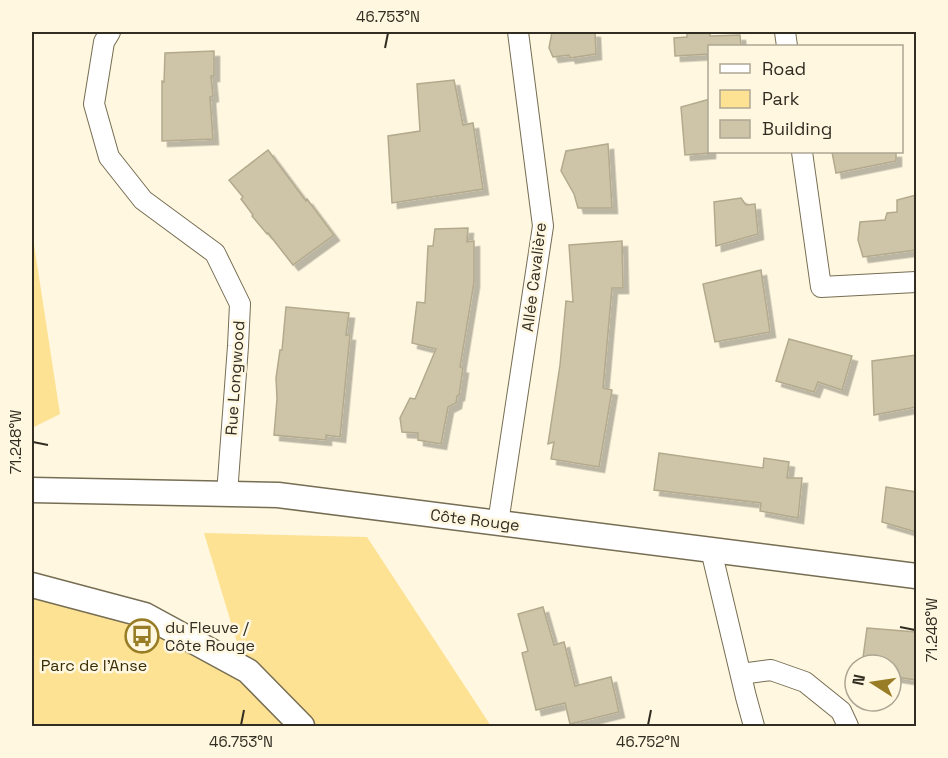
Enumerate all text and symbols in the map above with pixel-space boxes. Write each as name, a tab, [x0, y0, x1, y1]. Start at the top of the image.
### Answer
text: 46.753°N	[356, 7, 420, 26]
legend	[708, 45, 903, 153]
text: Road	[762, 57, 806, 80]
text: Park	[762, 87, 800, 110]
text: Building	[762, 117, 832, 140]
street label: Allée Cavalière	[517, 221, 551, 333]
street label: Rue Longwood	[221, 320, 249, 436]
text: 71.248°W	[6, 410, 25, 474]
street label: Côte Rouge	[429, 504, 521, 536]
text: 71.248°W	[922, 598, 941, 662]
place label: du Fleuve / Côte Rouge	[165, 617, 255, 656]
bus stop icon: du Fleuve / Côte Rouge	[124, 618, 160, 654]
north arrow	[843, 653, 903, 713]
park label: Parc de l'Anse	[41, 655, 147, 676]
text: N	[847, 673, 870, 687]
text: 46.753°N	[209, 732, 273, 751]
text: 46.752°N	[616, 732, 680, 751]

